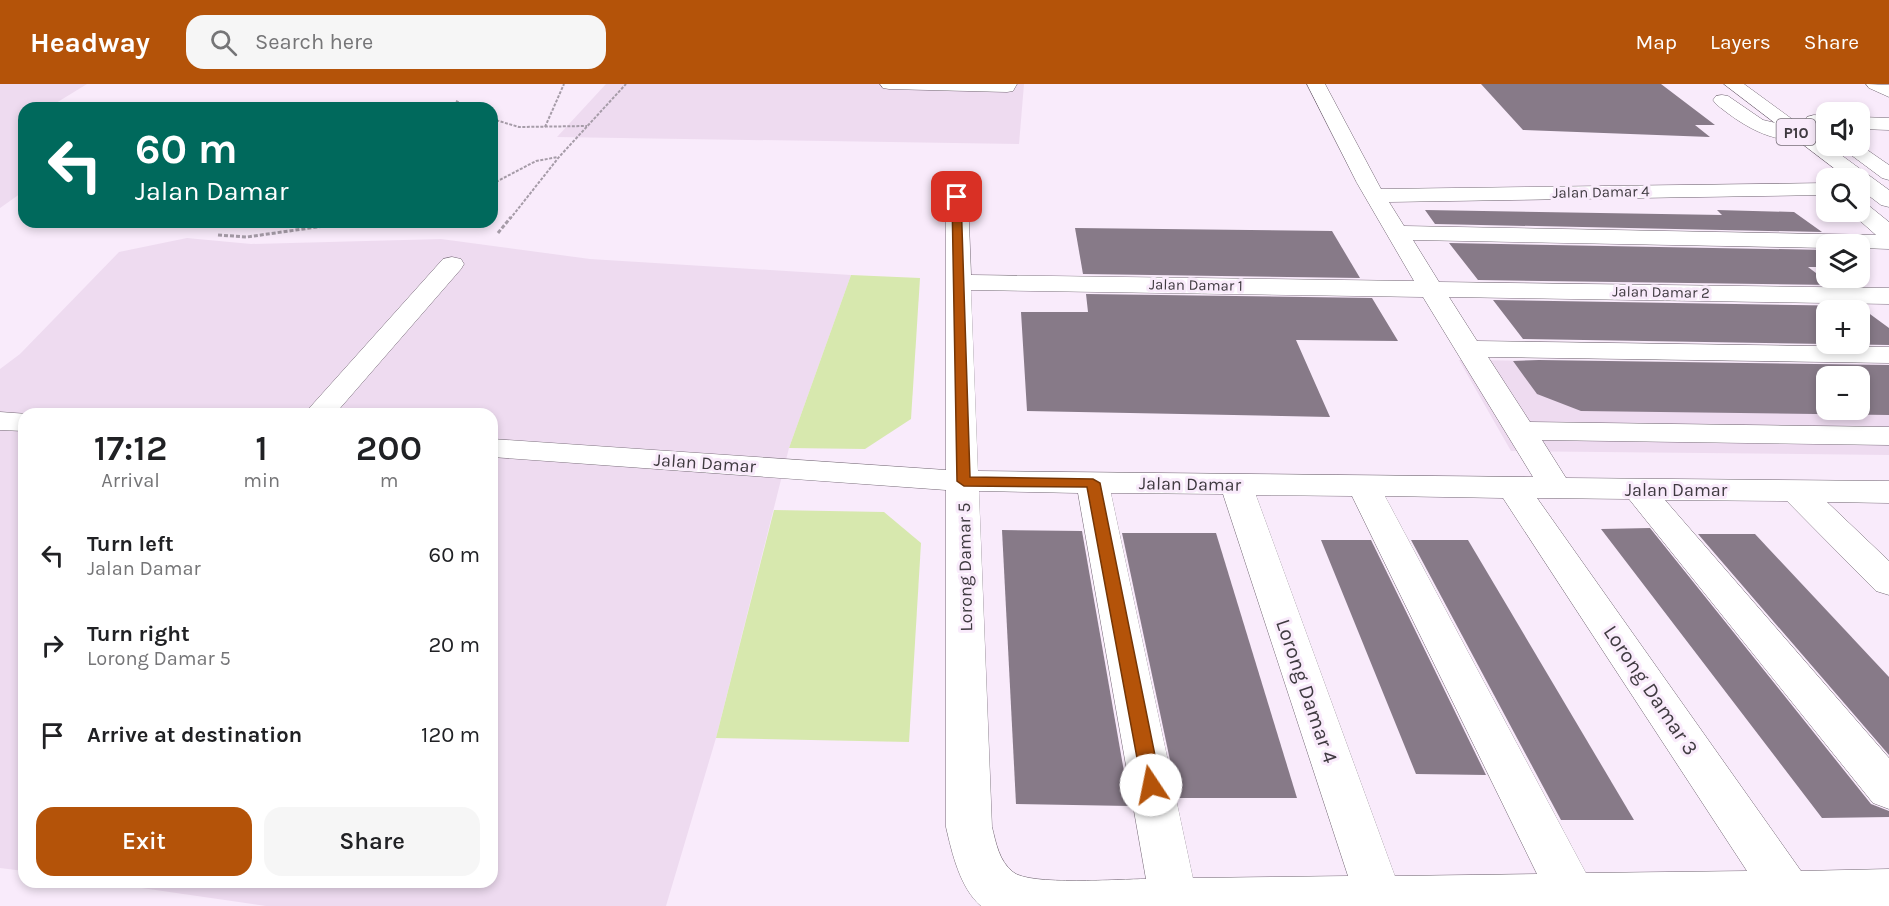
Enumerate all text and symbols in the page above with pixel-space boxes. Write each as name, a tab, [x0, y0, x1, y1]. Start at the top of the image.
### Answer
search box	[186, 15, 606, 69]
text: Headway	[30, 26, 150, 59]
icon: search	[207, 26, 240, 59]
text: Search here	[255, 29, 373, 55]
text: Map	[1635, 30, 1677, 54]
text: Layers	[1710, 30, 1771, 54]
text: Share	[1804, 30, 1859, 54]
map controls	[1816, 102, 1870, 420]
button: sound	[1816, 102, 1870, 156]
road number: P10	[1776, 119, 1816, 145]
text: 60 m	[135, 124, 238, 174]
icon: left	[36, 126, 114, 204]
button: search	[1816, 168, 1870, 222]
pin	[931, 171, 982, 222]
text: Jalan Damar	[135, 175, 288, 207]
icon: arrive	[940, 180, 973, 213]
street label: Jalan Damar 4	[1552, 182, 1650, 202]
button: layers	[1816, 234, 1870, 288]
street label: Jalan Damar 1	[1149, 275, 1243, 295]
street label: Jalan Damar 2	[1612, 282, 1710, 302]
button: +	[1816, 300, 1870, 354]
button: −	[1816, 366, 1870, 420]
text: 17:12	[94, 427, 167, 469]
text: 1	[255, 427, 268, 469]
text: 200	[356, 427, 422, 469]
street label: Jalan Damar	[653, 448, 757, 478]
text: Arrival	[101, 469, 160, 492]
text: min	[243, 469, 280, 492]
text: m	[380, 469, 398, 492]
street label: Jalan Damar	[1139, 472, 1242, 496]
street label: Jalan Damar	[1625, 479, 1728, 501]
street label: Lorong Damar 5	[953, 502, 977, 632]
text: Turn left	[87, 531, 174, 557]
icon: left	[36, 539, 69, 572]
text: 60 m	[429, 542, 480, 568]
text: Jalan Damar	[87, 557, 201, 580]
street label: Lorong Damar 4	[1271, 616, 1343, 766]
street label: Lorong Damar 3	[1599, 620, 1703, 760]
text: Turn right	[87, 621, 190, 647]
icon: right	[36, 629, 69, 662]
text: 20 m	[428, 632, 480, 658]
text: Lorong Damar 5	[87, 647, 231, 670]
icon: arrive	[36, 719, 69, 752]
text: Arrive at destination	[87, 722, 302, 748]
text: 120 m	[421, 722, 480, 748]
position arrow	[1119, 753, 1183, 817]
button: Exit	[36, 807, 252, 876]
button: Share	[264, 807, 480, 876]

